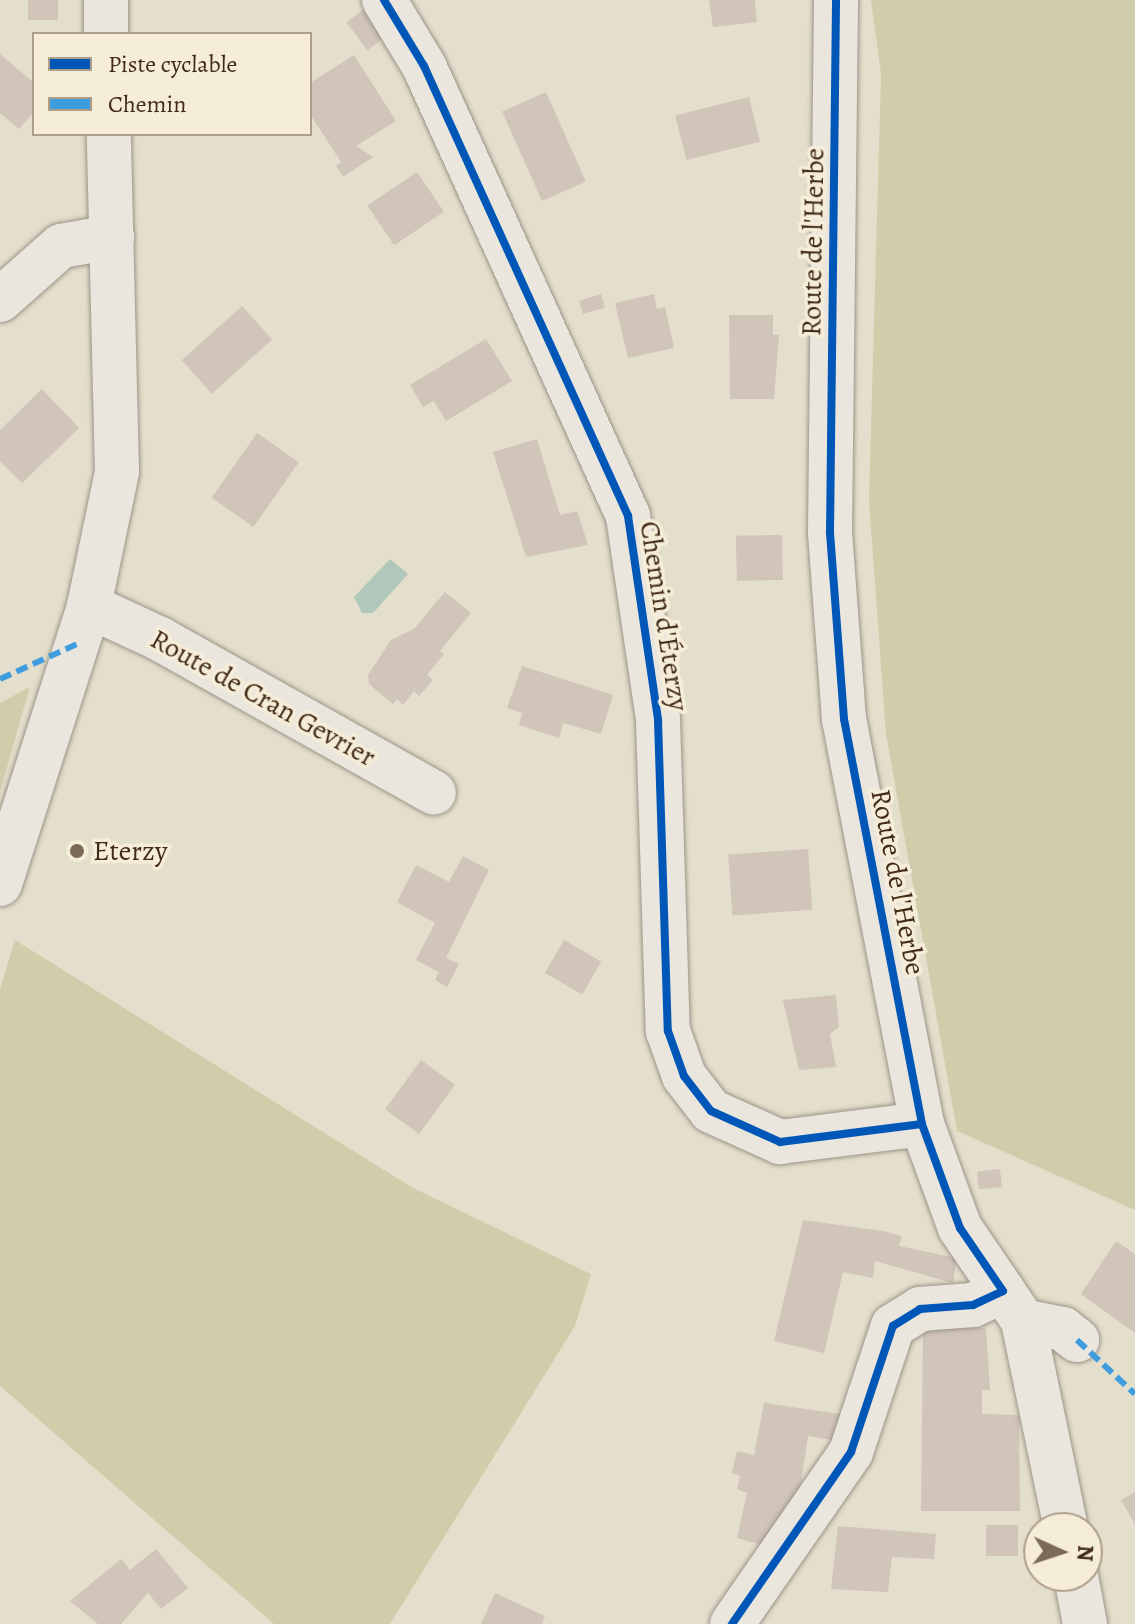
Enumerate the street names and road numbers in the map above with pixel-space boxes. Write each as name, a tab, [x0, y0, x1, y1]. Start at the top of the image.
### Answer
street label: Route de l'Herbe	[795, 148, 831, 336]
street label: Chemin d'Éterzy	[632, 519, 696, 713]
street label: Route de Cran Gevrier	[145, 622, 381, 774]
street label: Route de l'Herbe	[864, 786, 932, 978]

